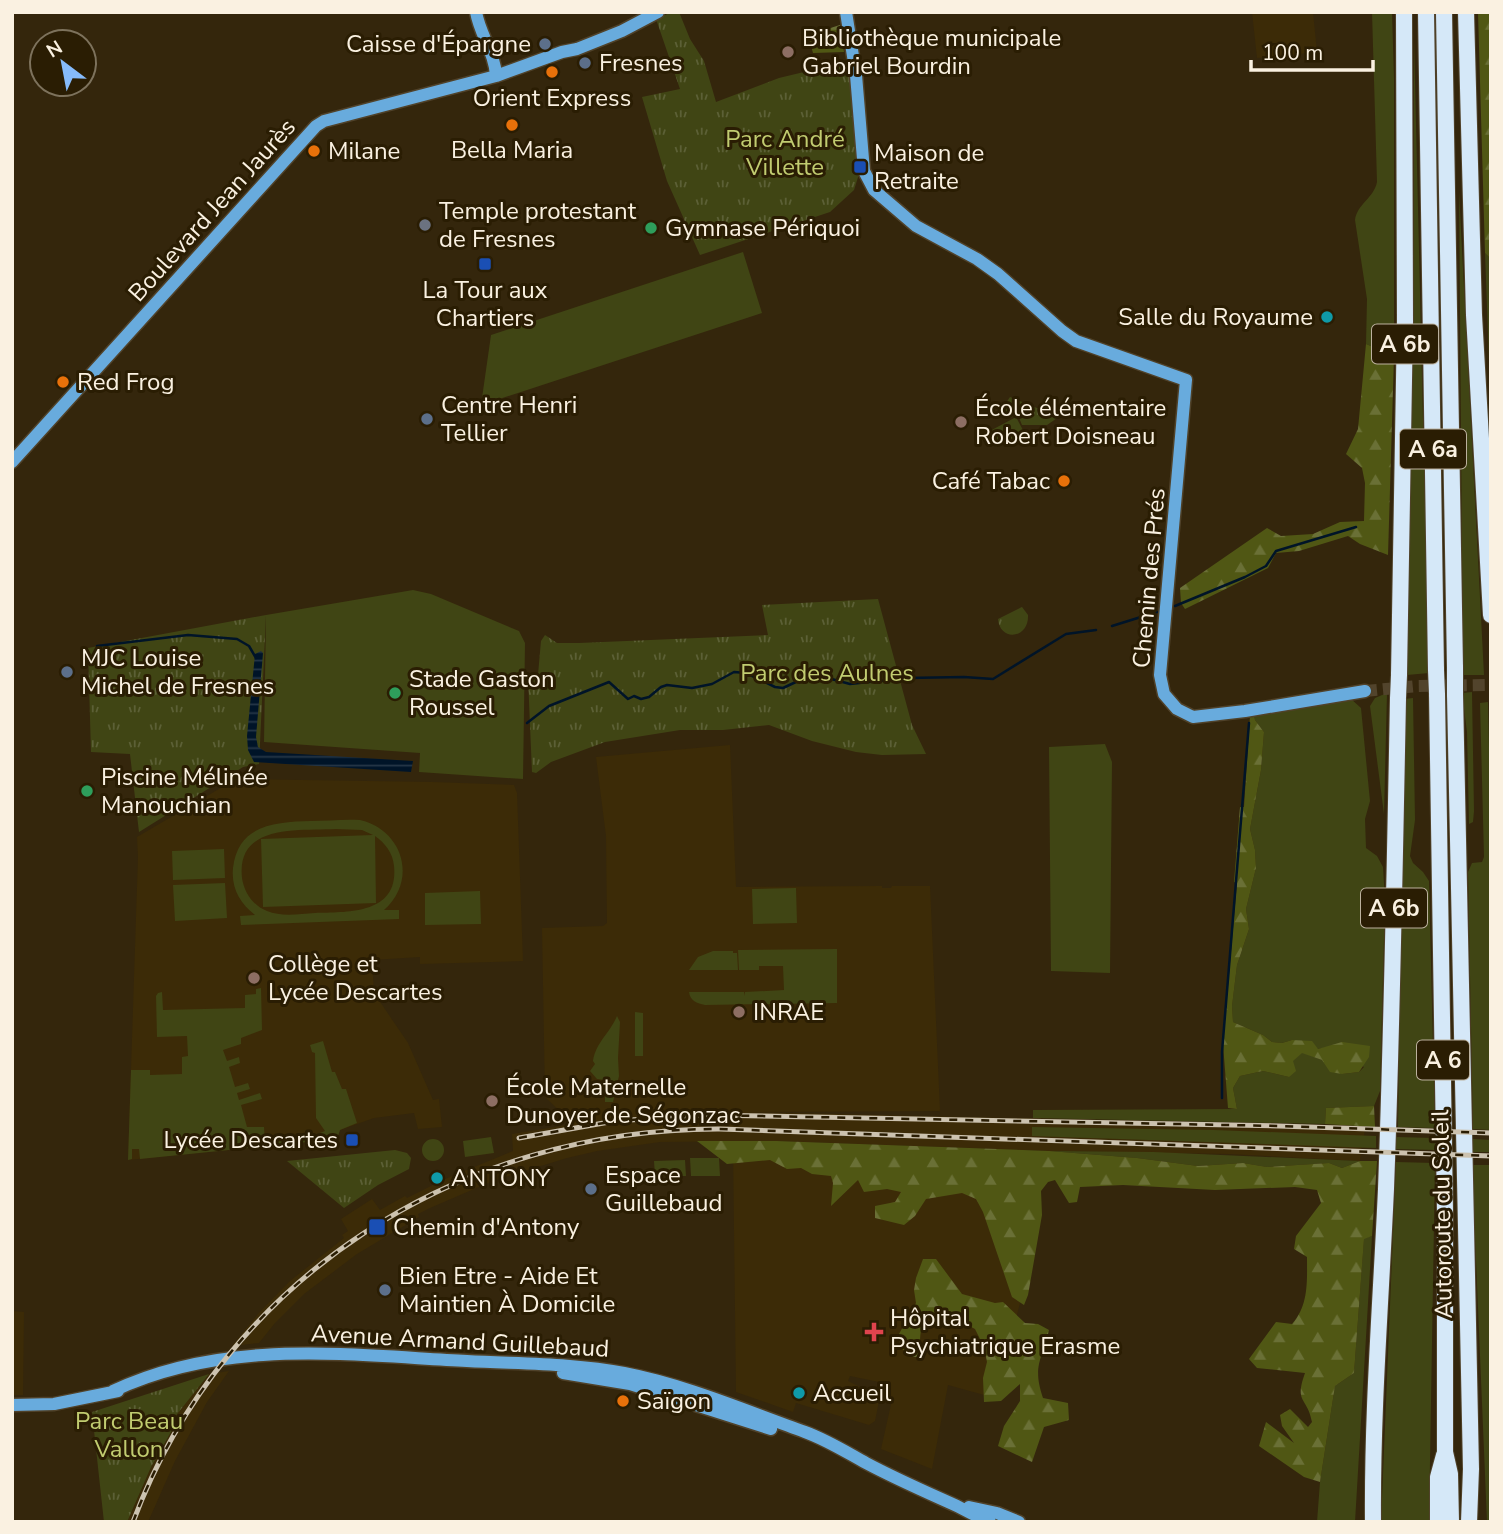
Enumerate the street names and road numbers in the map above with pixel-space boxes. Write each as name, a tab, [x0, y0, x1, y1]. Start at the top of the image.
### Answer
street label: Boulevard Jean Jaurès	[121, 112, 303, 308]
road number: A 6b	[1372, 324, 1438, 364]
road number: A 6a	[1400, 430, 1466, 468]
street label: Chemin des Prés	[1125, 487, 1173, 669]
road number: A 6b	[1361, 888, 1427, 928]
road number: A 6	[1417, 1040, 1469, 1079]
street label: Autoroute du Soleil	[1424, 1109, 1460, 1319]
street label: Avenue Armand Guillebaud	[310, 1317, 610, 1365]

